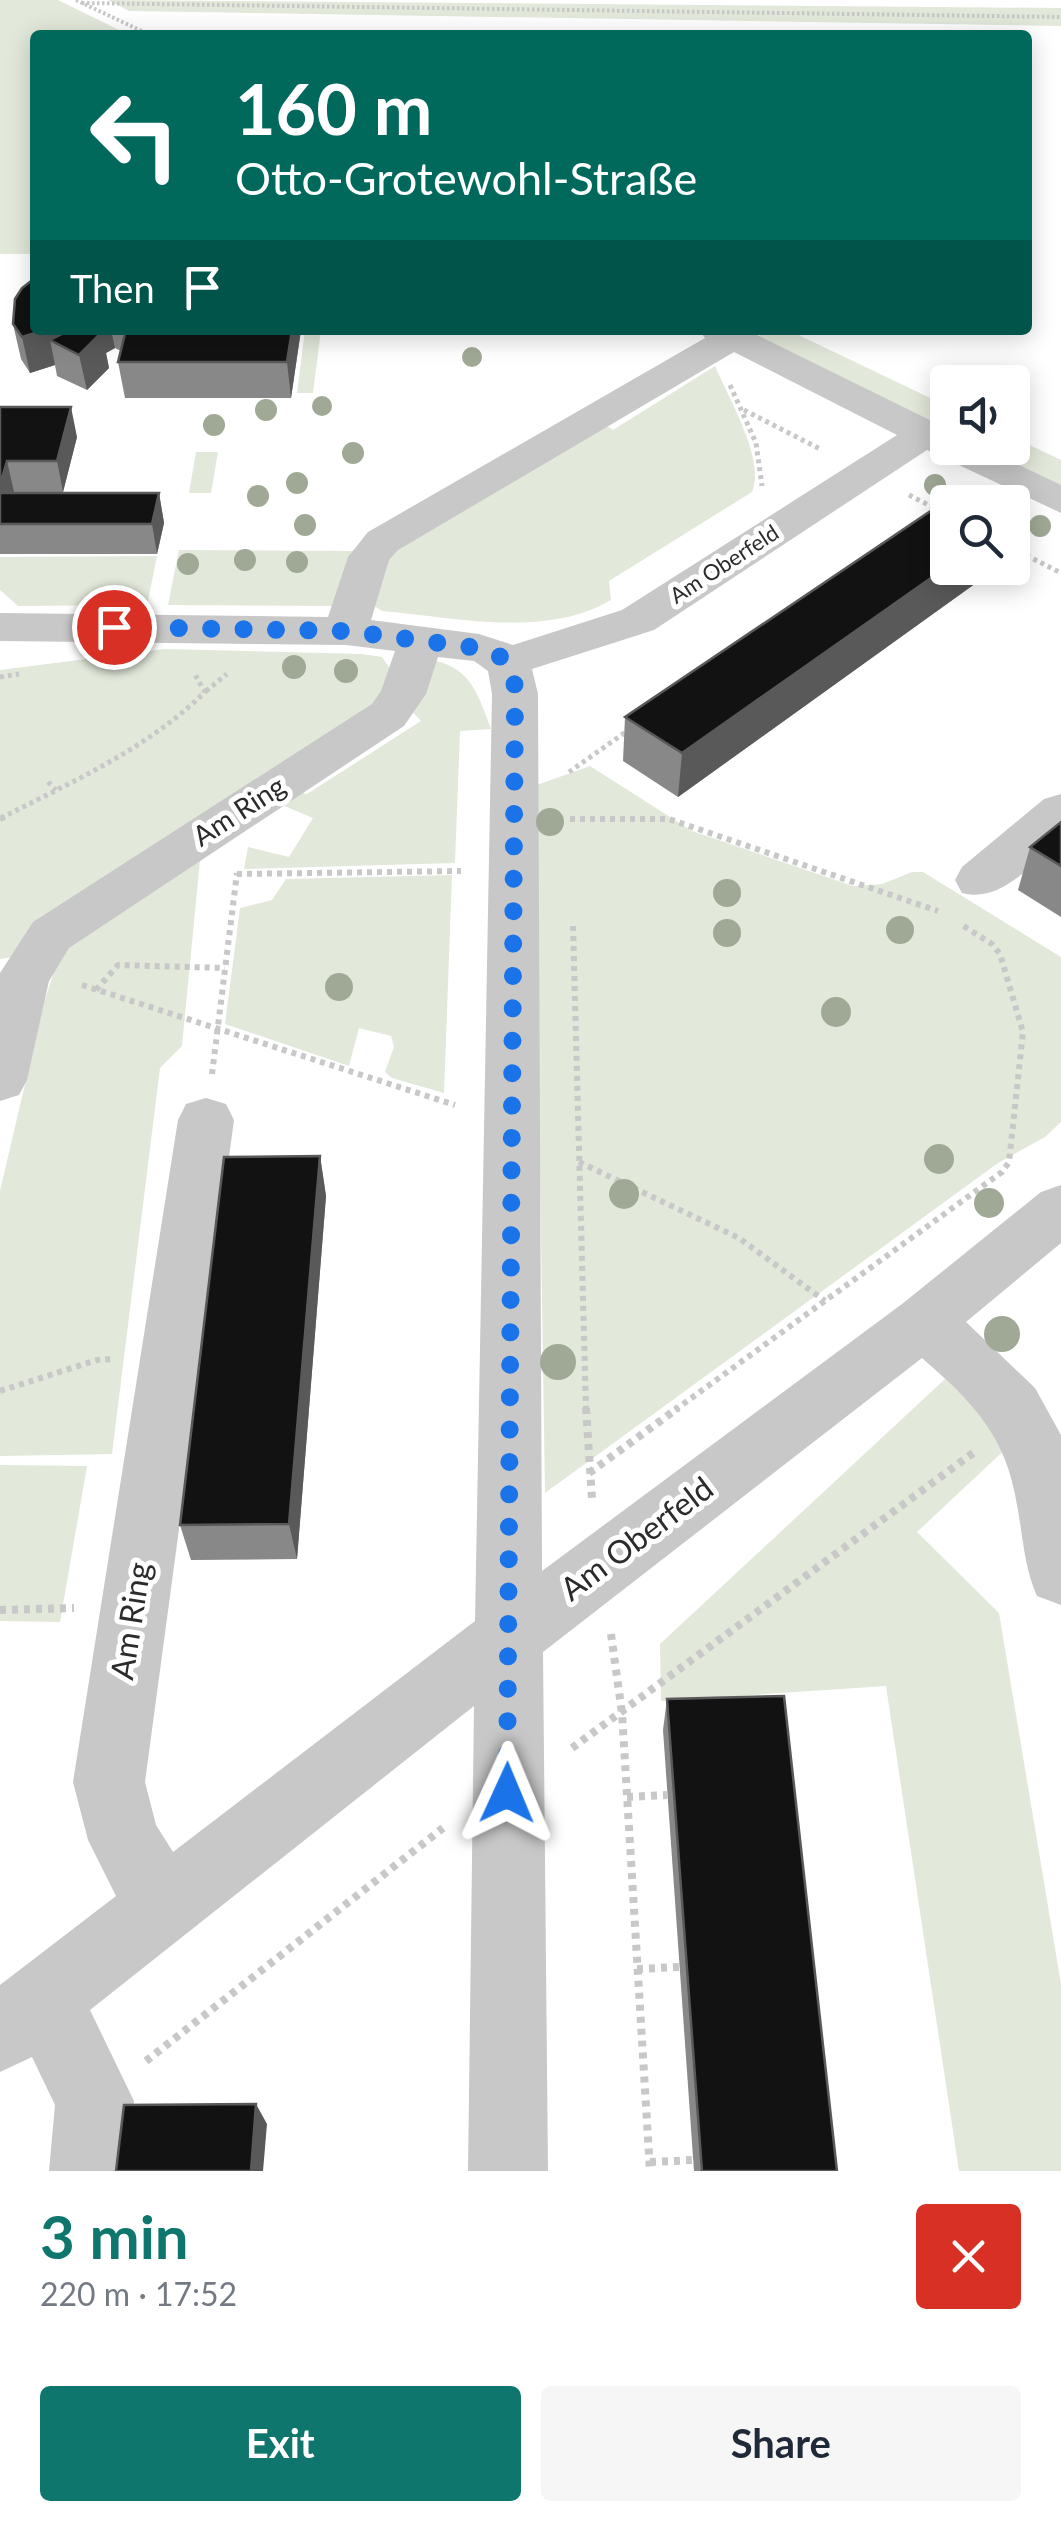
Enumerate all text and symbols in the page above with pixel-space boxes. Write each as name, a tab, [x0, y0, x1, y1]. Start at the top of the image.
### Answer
text: 160 m	[235, 66, 432, 150]
icon: left	[70, 70, 200, 200]
text: Otto-Grotewohl-Straße	[235, 151, 697, 205]
icon: arrive	[175, 260, 230, 315]
text: Then	[70, 265, 155, 311]
map controls	[930, 365, 1030, 585]
button: sound	[930, 365, 1030, 465]
button: search	[930, 485, 1030, 585]
street label: Am Oberfeld	[664, 518, 783, 609]
pin	[72, 585, 157, 670]
icon: arrive	[87, 600, 142, 655]
street label: Am Ring	[186, 768, 291, 853]
street label: Am Oberfeld	[552, 1468, 720, 1608]
street label: Am Ring	[101, 1559, 158, 1682]
position arrow	[455, 1741, 559, 1845]
text: 3 min	[40, 2200, 189, 2272]
button: close	[916, 2204, 1021, 2309]
text: 220 m · 17:52	[40, 2274, 237, 2313]
button: Exit	[40, 2386, 521, 2501]
button: Share	[541, 2386, 1021, 2501]

